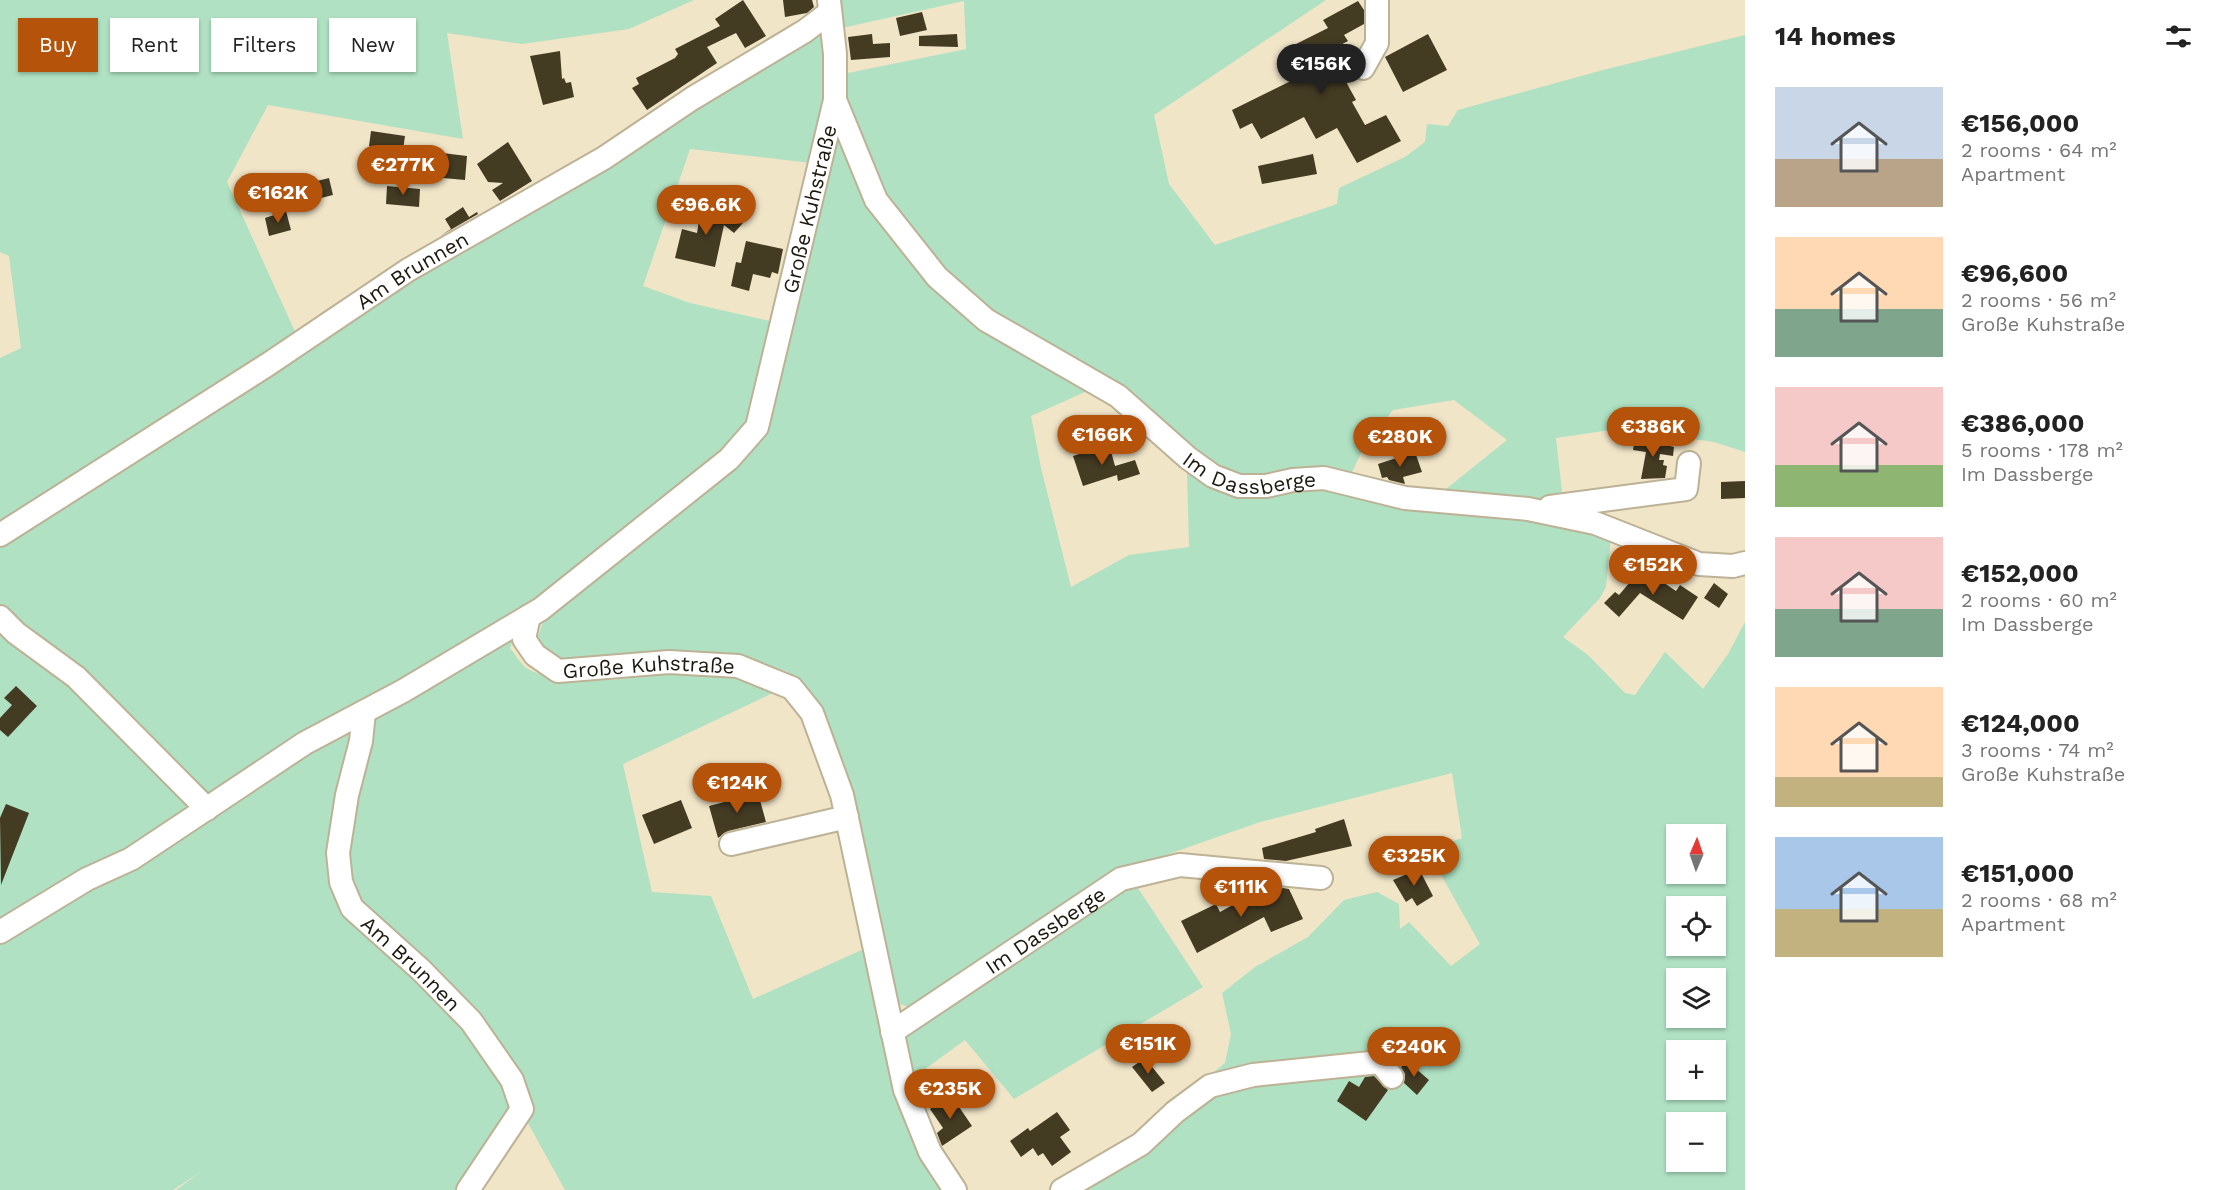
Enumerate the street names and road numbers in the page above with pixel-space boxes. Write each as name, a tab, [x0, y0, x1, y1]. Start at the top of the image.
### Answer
street label: Große Kuhstraße	[777, 122, 841, 296]
street label: Am Brunnen	[351, 226, 473, 314]
street label: Im Dassberge	[1178, 446, 1317, 500]
street label: Große Kuhstraße	[562, 649, 736, 683]
street label: Im Dassberge	[980, 881, 1110, 979]
street label: Am Brunnen	[356, 910, 466, 1016]

